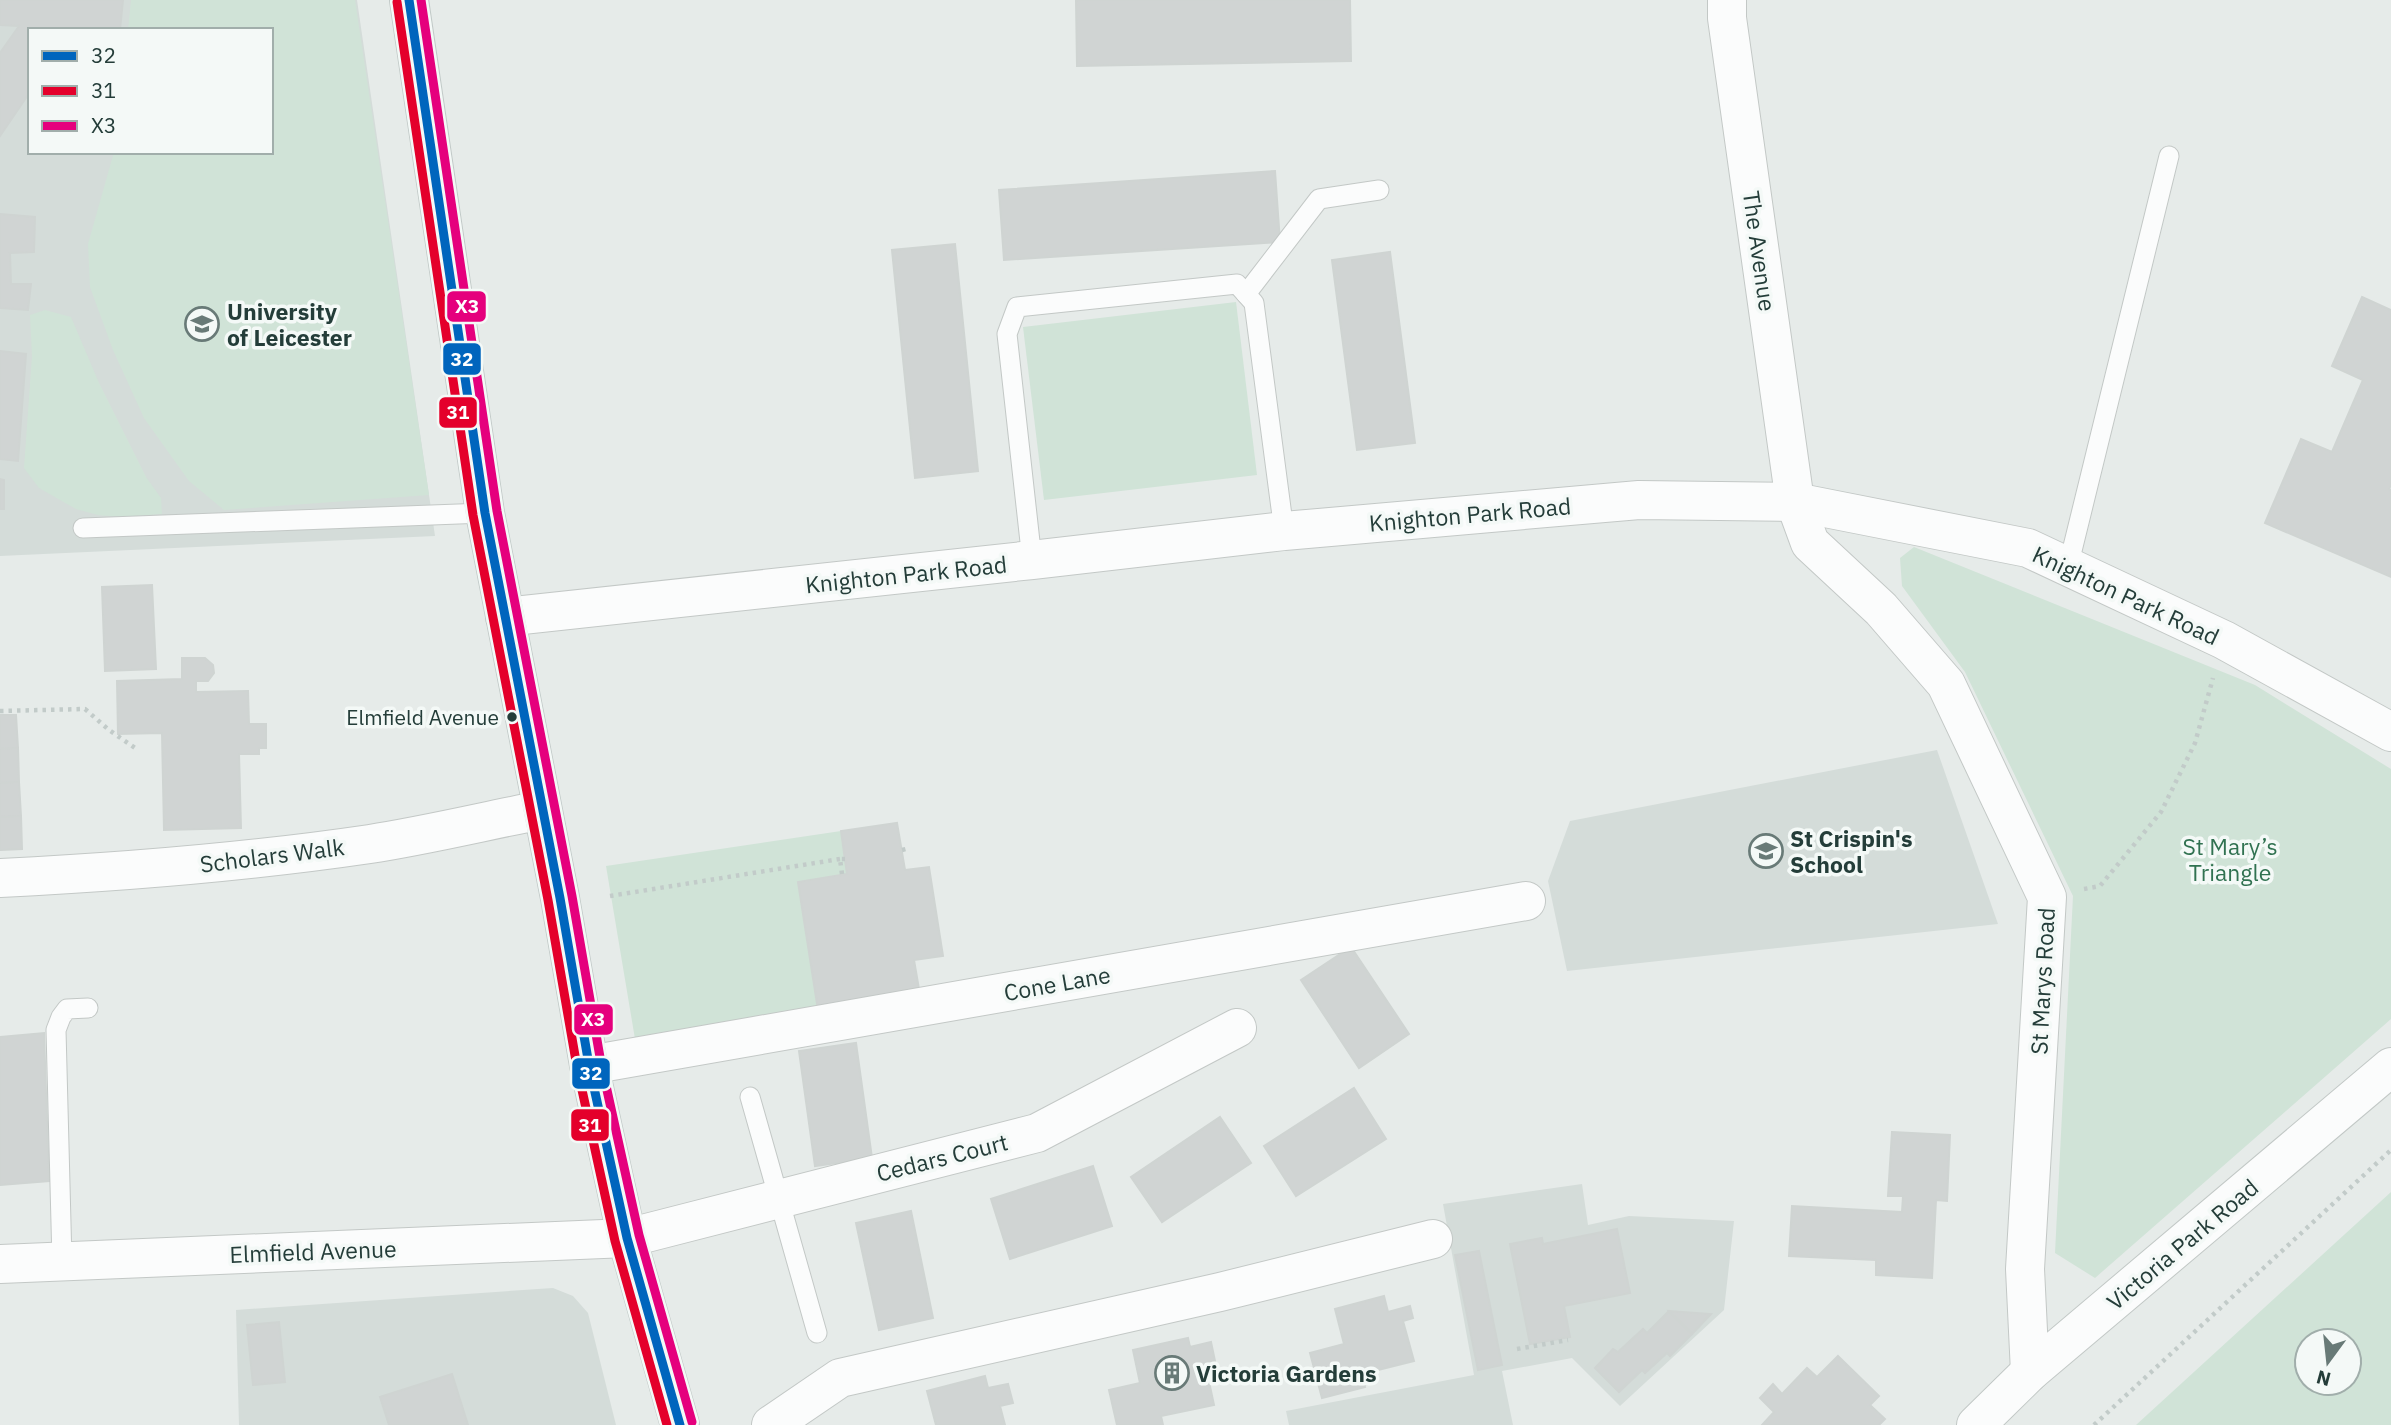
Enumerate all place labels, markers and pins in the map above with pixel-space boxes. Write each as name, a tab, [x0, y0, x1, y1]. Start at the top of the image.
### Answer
place label: University of Leicester	[227, 296, 352, 352]
school or university icon: University of Leicester	[183, 305, 221, 343]
place label: Elmfield Avenue	[346, 703, 499, 731]
marker: Elmfield Avenue	[505, 710, 519, 724]
place label: St Crispin's School	[1790, 823, 1913, 879]
school or university icon: St Crispin's School	[1747, 832, 1785, 870]
building icon: Victoria Gardens	[1153, 1354, 1191, 1392]
place label: Victoria Gardens	[1196, 1358, 1377, 1388]

